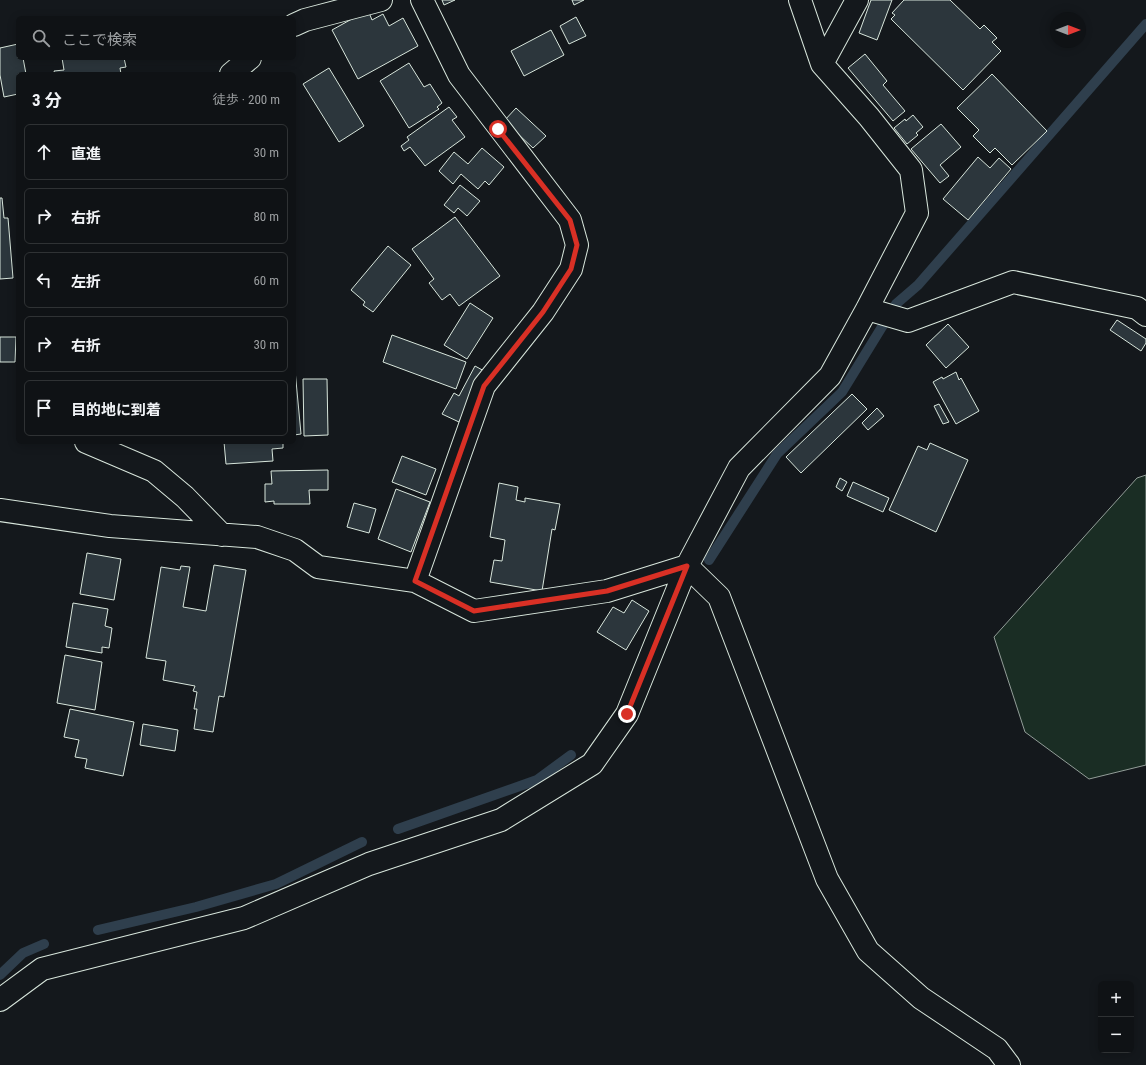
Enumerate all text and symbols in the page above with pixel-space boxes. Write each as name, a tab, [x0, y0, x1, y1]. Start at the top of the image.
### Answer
north arrow	[1050, 12, 1086, 48]
search box	[16, 16, 296, 60]
icon: search	[30, 27, 52, 49]
text: ここで検索	[62, 31, 137, 49]
text: 3 分	[32, 90, 62, 110]
text: 徒歩 · 200 m	[213, 92, 280, 107]
route start	[489, 120, 507, 138]
icon: ahead	[33, 141, 55, 163]
text: 直進	[71, 145, 101, 163]
text: 30 m	[253, 145, 279, 160]
icon: right	[33, 205, 55, 227]
text: 右折	[71, 209, 101, 227]
text: 80 m	[253, 209, 279, 224]
icon: left	[33, 269, 55, 291]
text: 左折	[71, 273, 101, 291]
text: 60 m	[253, 273, 279, 288]
icon: right	[33, 333, 55, 355]
text: 右折	[71, 337, 101, 355]
text: 30 m	[253, 337, 279, 352]
icon: arrive	[33, 397, 55, 419]
text: 目的地に到着	[71, 401, 161, 419]
route end	[618, 705, 636, 723]
map controls	[1098, 981, 1134, 1053]
button: +	[1098, 981, 1134, 1017]
button: −	[1098, 1017, 1134, 1053]

